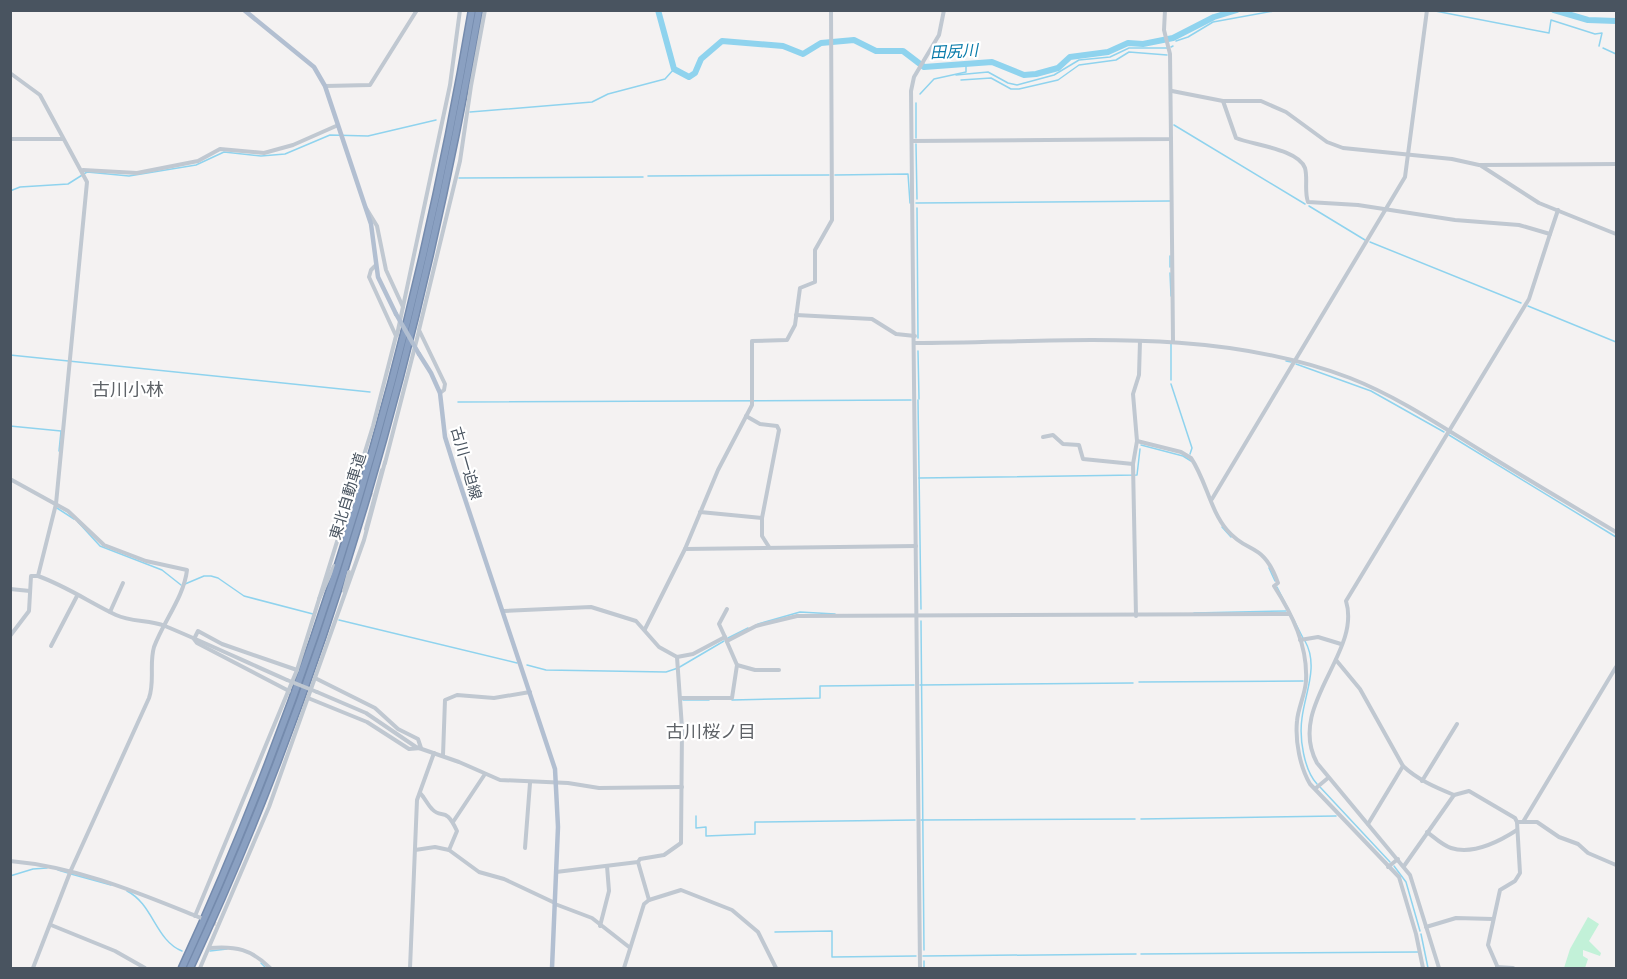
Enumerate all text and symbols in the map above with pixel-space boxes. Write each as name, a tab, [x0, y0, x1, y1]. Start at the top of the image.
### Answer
water label: 田尻川	[930, 40, 980, 62]
district label: 古川小林	[92, 378, 164, 400]
street label: 古川一迫線	[448, 424, 486, 502]
street label: 東北自動車道	[325, 450, 369, 542]
district label: 古川桜ノ目	[666, 720, 756, 742]

